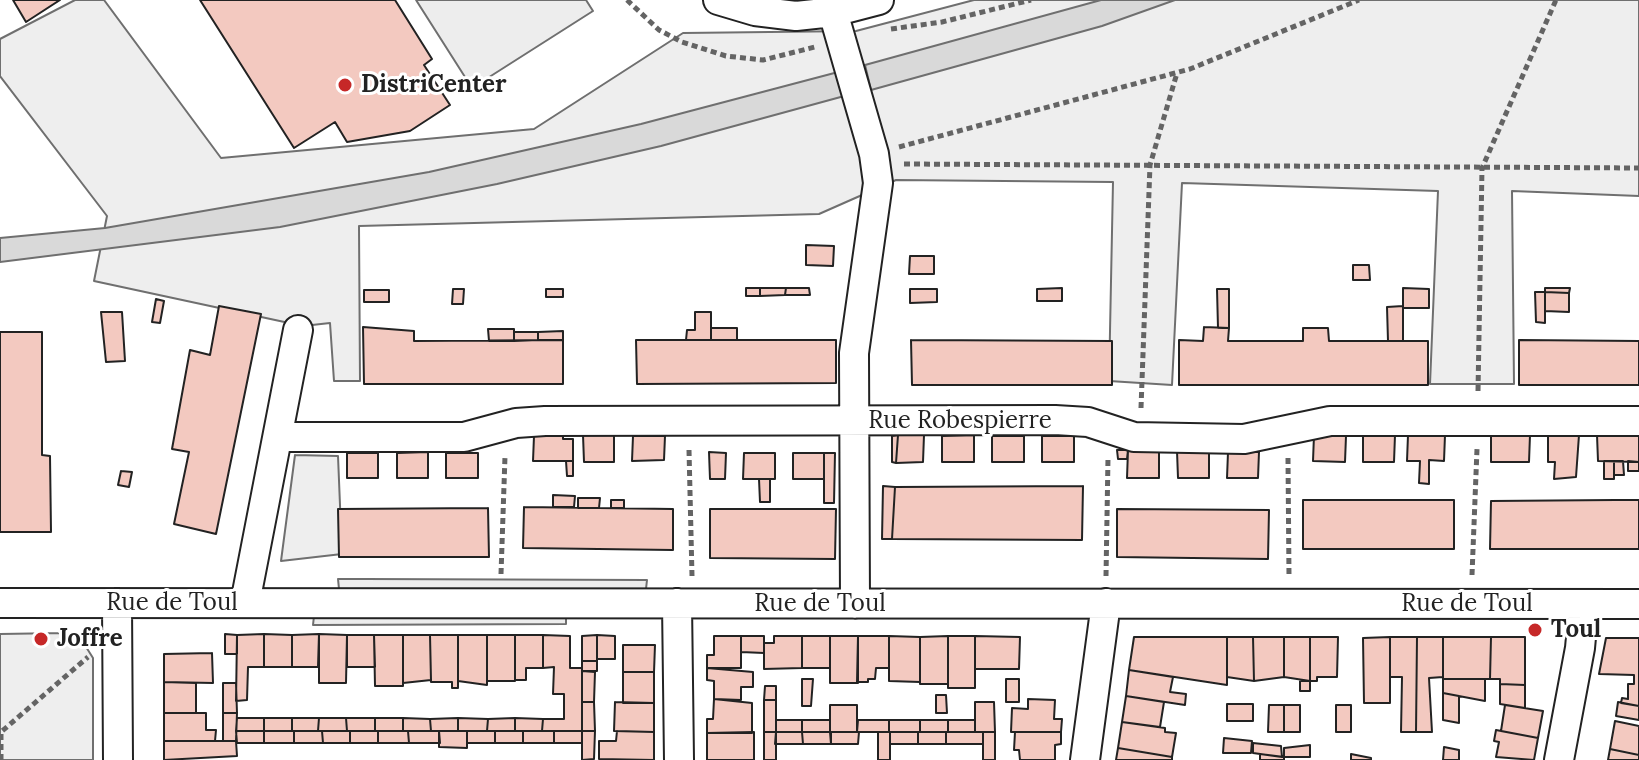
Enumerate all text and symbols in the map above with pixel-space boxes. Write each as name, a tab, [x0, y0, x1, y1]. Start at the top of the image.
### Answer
place label: DistriCenter	[361, 71, 507, 99]
marker: DistriCenter	[336, 76, 354, 94]
street label: Rue Robespierre	[868, 407, 1052, 435]
street label: Rue de Toul	[106, 589, 238, 617]
street label: Rue de Toul	[754, 590, 886, 618]
street label: Rue de Toul	[1401, 590, 1533, 618]
place label: Toul	[1551, 616, 1601, 644]
marker: Toul	[1526, 621, 1544, 639]
place label: Joffre	[57, 625, 123, 653]
marker: Joffre	[32, 630, 50, 648]

